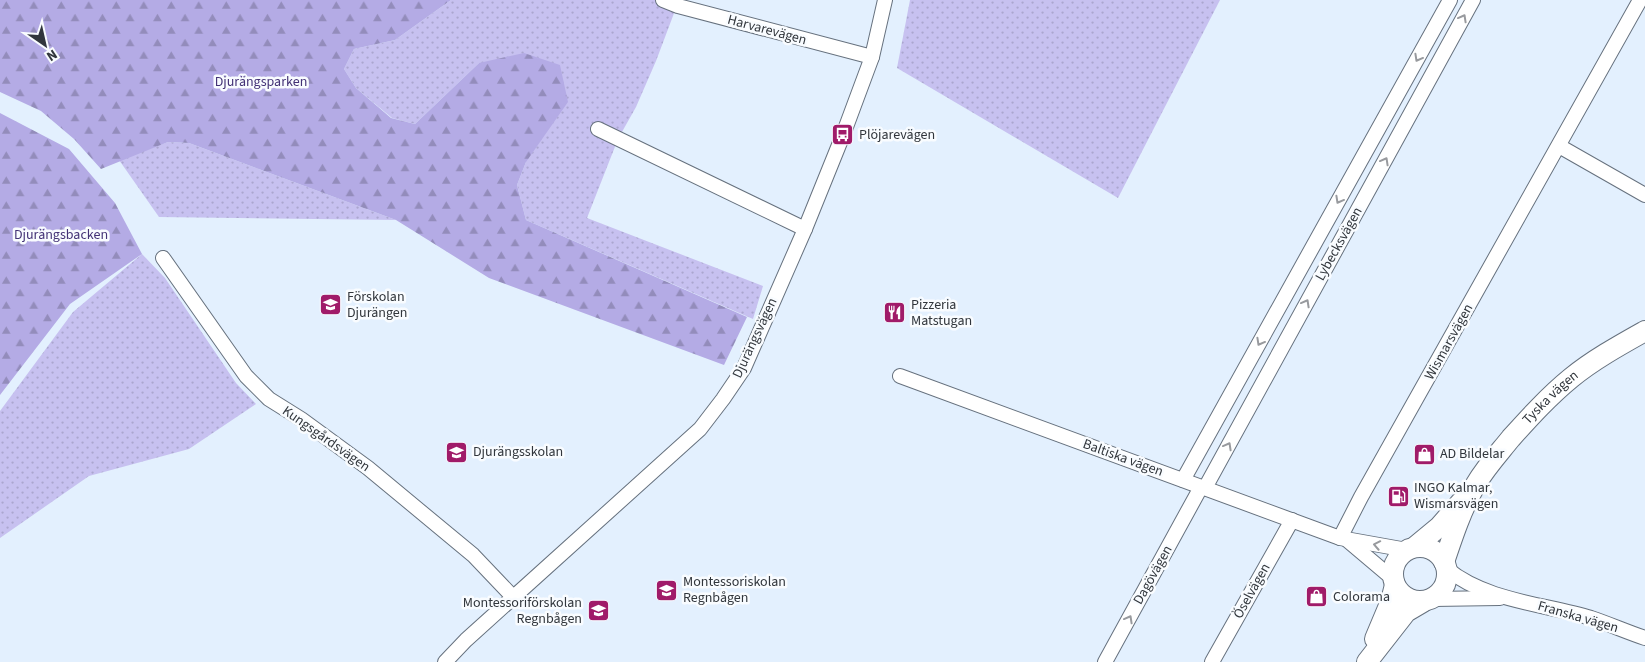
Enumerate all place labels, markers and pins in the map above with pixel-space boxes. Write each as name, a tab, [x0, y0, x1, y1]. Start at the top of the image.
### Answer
bus stop icon: Plöjarevägen	[831, 123, 855, 147]
place label: Plöjarevägen	[859, 125, 935, 145]
place label: Förskolan Djurängen	[347, 287, 407, 323]
school or university icon: Förskolan Djurängen	[319, 293, 343, 317]
place label: Pizzeria Matstugan	[911, 295, 972, 331]
restaurant icon: Pizzeria Matstugan	[883, 301, 907, 325]
school or university icon: Djurängsskolan	[445, 440, 469, 464]
place label: Djurängsskolan	[473, 442, 563, 462]
shop icon: AD Bildelar	[1412, 442, 1436, 466]
place label: AD Bildelar	[1440, 444, 1505, 464]
place label: INGO Kalmar, Wismarsvägen	[1414, 478, 1498, 514]
fuel station icon: INGO Kalmar, Wismarsvägen	[1386, 484, 1410, 508]
place label: Montessoriskolan Regnbågen	[683, 572, 786, 608]
school or university icon: Montessoriskolan Regnbågen	[655, 578, 679, 602]
shop icon: Colorama	[1305, 585, 1329, 609]
place label: Colorama	[1333, 587, 1390, 607]
place label: Montessoriförskolan Regnbågen	[463, 593, 582, 629]
school or university icon: Montessoriförskolan Regnbågen	[586, 599, 610, 623]

